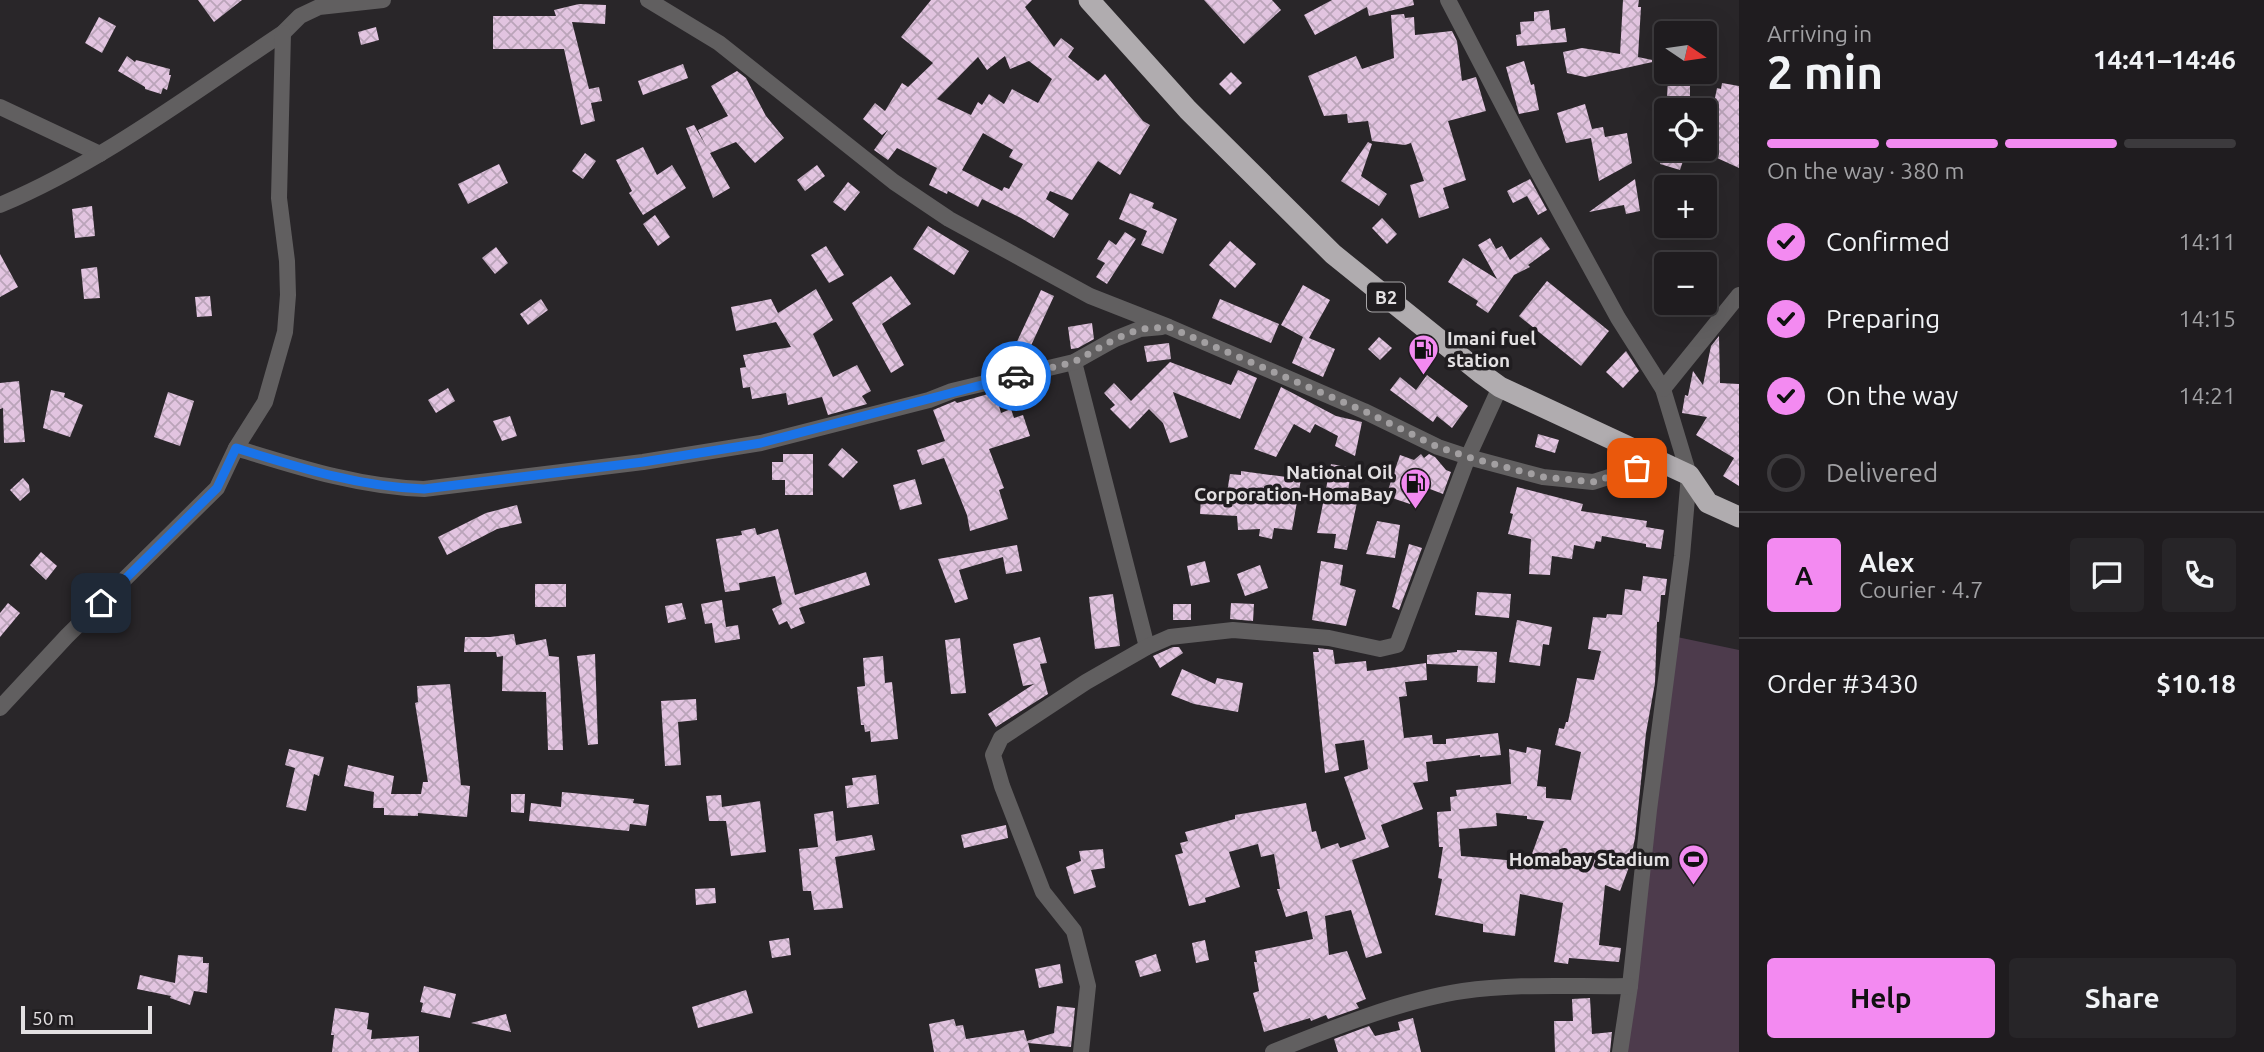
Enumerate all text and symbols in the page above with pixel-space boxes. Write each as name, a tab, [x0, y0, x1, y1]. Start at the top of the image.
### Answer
north arrow	[1654, 21, 1717, 84]
map controls	[1654, 21, 1717, 315]
text: Arriving in	[1767, 21, 1872, 46]
text: 14:41–14:46	[2093, 45, 2236, 74]
text: 2 min	[1767, 46, 1883, 98]
button: locate	[1654, 98, 1717, 161]
text: On the way · 380 m	[1767, 158, 1964, 183]
button: +	[1654, 175, 1717, 238]
icon: check	[1767, 223, 1805, 261]
text: Confirmed	[1826, 227, 1950, 256]
text: 14:11	[2178, 229, 2236, 254]
button: −	[1654, 252, 1717, 315]
road number: B2	[1367, 282, 1405, 312]
icon: check	[1767, 300, 1805, 338]
text: Preparing	[1826, 304, 1940, 333]
text: 14:15	[2178, 306, 2236, 331]
place label: Imani fuel station	[1447, 327, 1536, 371]
fuel station icon: Imani fuel station	[1407, 332, 1441, 376]
courier	[981, 341, 1051, 411]
icon: car	[997, 357, 1035, 395]
icon: check	[1767, 377, 1805, 415]
text: On the way	[1826, 381, 1958, 410]
text: 14:21	[2178, 383, 2236, 408]
pin	[1607, 438, 1667, 498]
icon: bag	[1618, 449, 1656, 487]
text: Delivered	[1826, 458, 1938, 487]
place label: National Oil Corporation-HomaBay	[1194, 461, 1393, 505]
fuel station icon: National Oil Corporation-HomaBay	[1399, 466, 1433, 510]
button: chat	[2070, 538, 2144, 612]
button: phone	[2162, 538, 2236, 612]
text: Alex	[1859, 548, 1914, 577]
text: A	[1795, 561, 1813, 590]
pin	[71, 573, 131, 633]
text: Courier · 4.7	[1859, 577, 1983, 602]
icon: home	[82, 584, 120, 622]
text: Order #3430	[1767, 669, 1918, 698]
text: $10.18	[2156, 669, 2236, 698]
sports icon: Homabay Stadium	[1676, 842, 1710, 886]
place label: Homabay Stadium	[1509, 848, 1670, 870]
button: Help	[1767, 958, 1995, 1038]
button: Share	[2009, 958, 2236, 1038]
scale bar	[21, 1003, 152, 1035]
text: 50 m	[32, 1007, 74, 1029]

